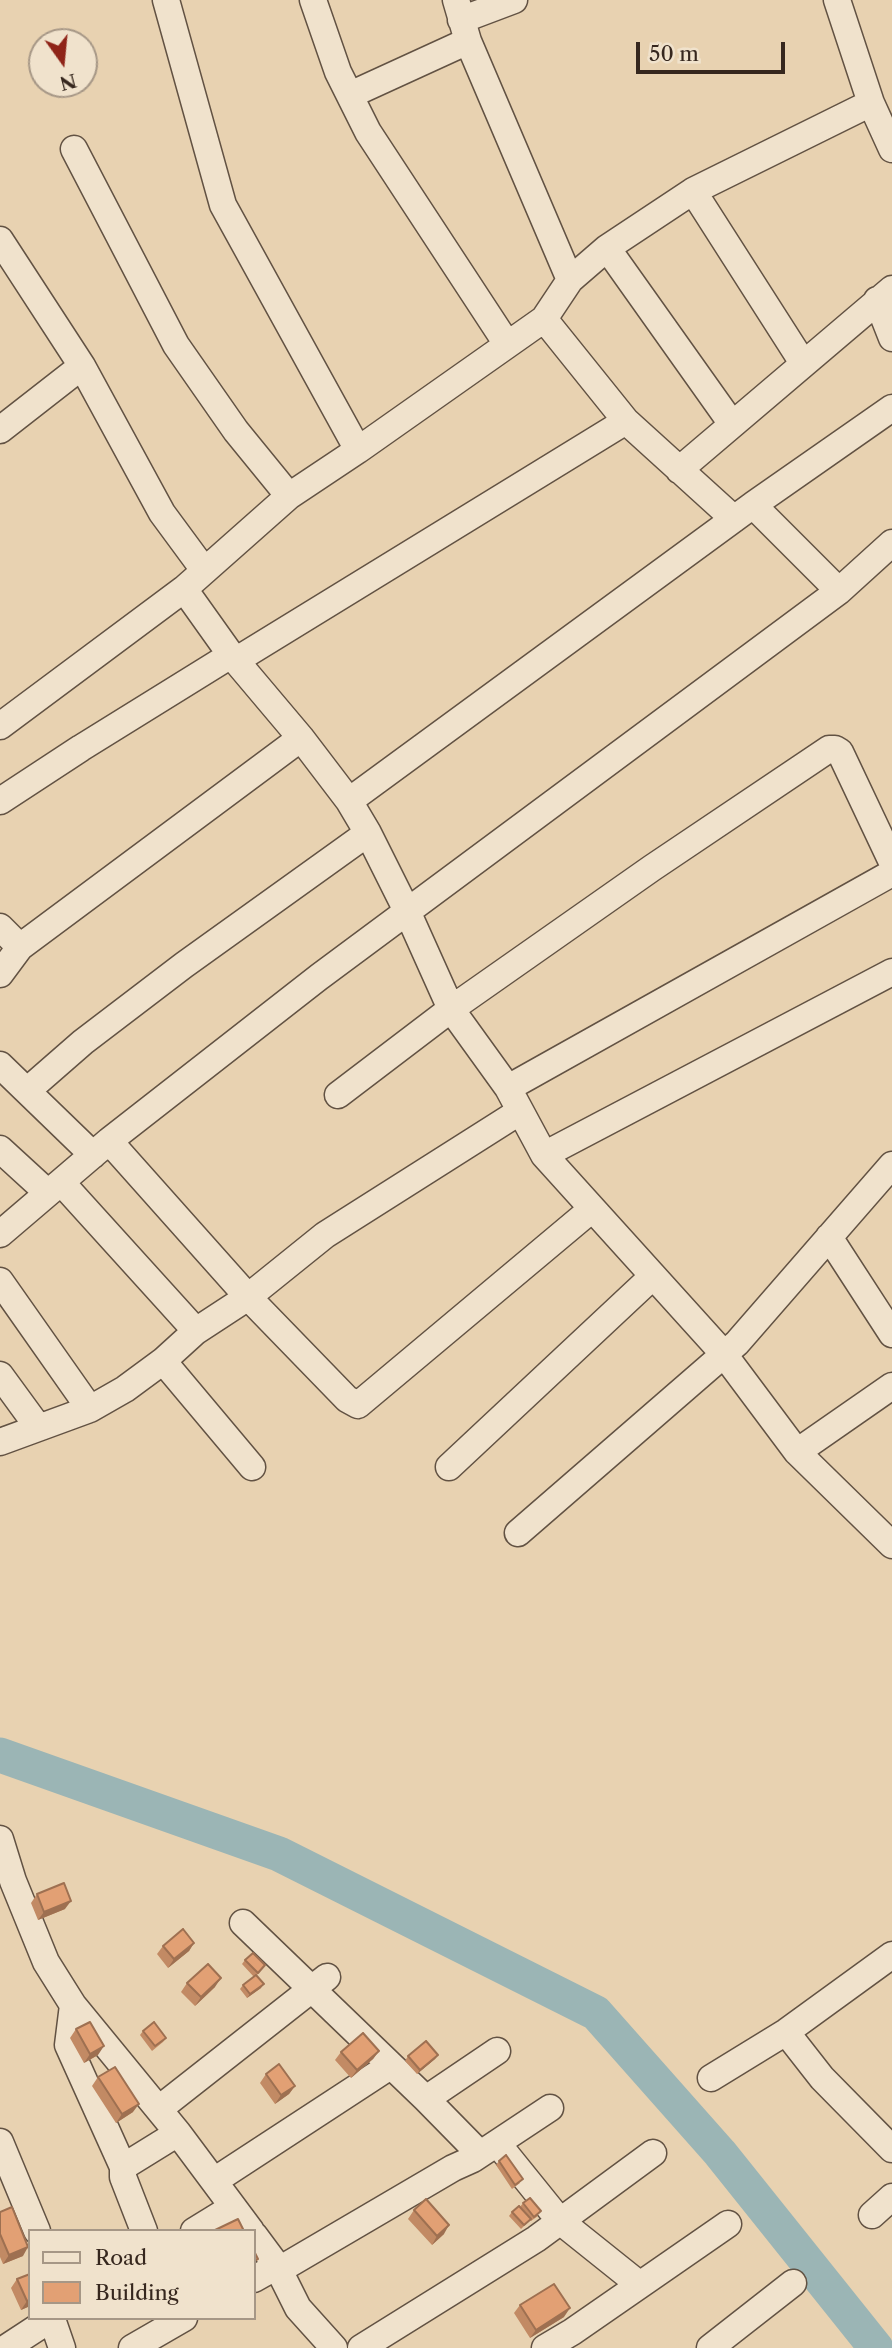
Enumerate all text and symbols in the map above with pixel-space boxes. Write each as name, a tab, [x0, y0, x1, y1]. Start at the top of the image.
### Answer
north arrow	[28, 28, 98, 98]
scale bar	[640, 28, 789, 72]
text: 50 m	[649, 41, 699, 66]
text: N	[57, 69, 79, 95]
legend	[28, 2229, 256, 2320]
text: Road	[95, 2245, 147, 2270]
text: Building	[95, 2280, 179, 2305]

